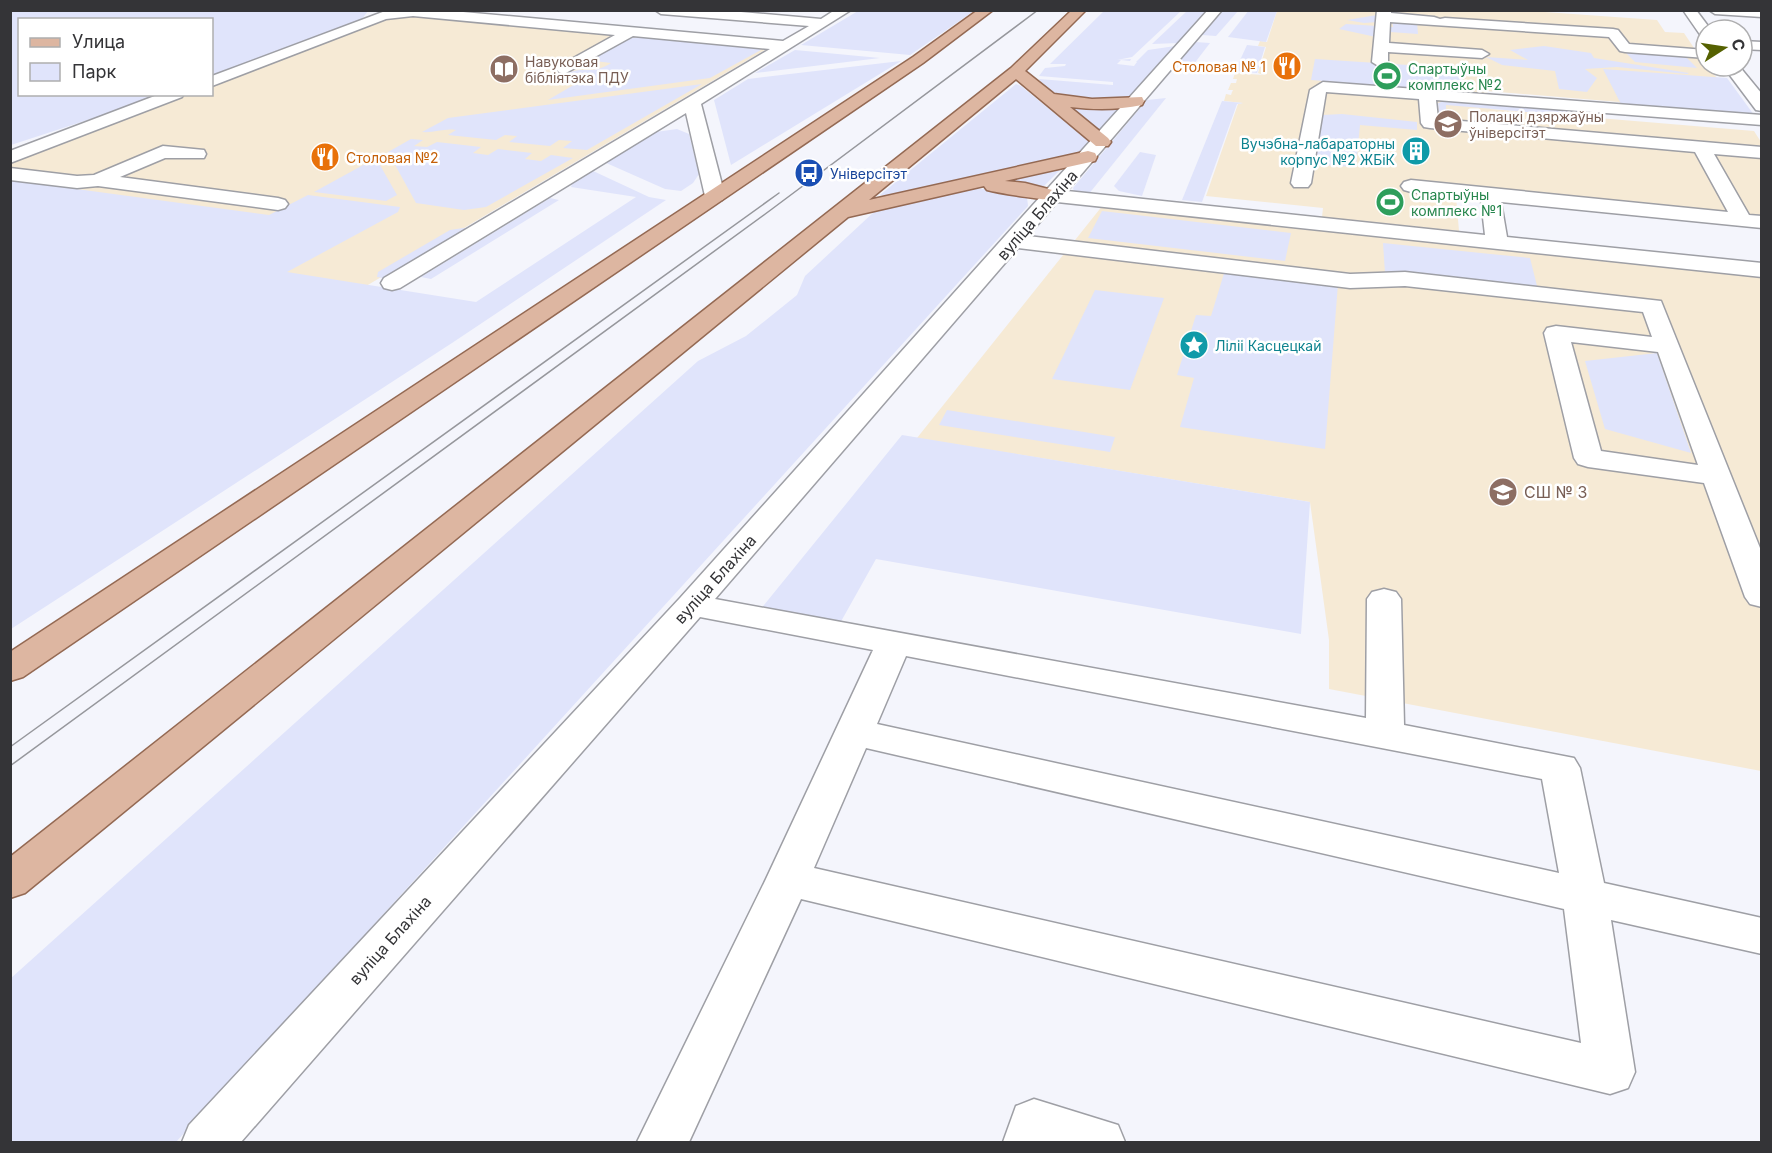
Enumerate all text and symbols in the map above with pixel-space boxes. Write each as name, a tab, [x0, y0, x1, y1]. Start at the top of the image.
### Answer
legend	[18, 18, 213, 96]
north arrow	[1694, 18, 1754, 78]
text: Улица	[72, 31, 125, 52]
text: С	[1728, 37, 1750, 53]
restaurant icon: Столовая № 1	[1271, 50, 1303, 82]
library icon: Навуковая бібліятэка ПДУ	[488, 53, 520, 85]
place label: Навуковая бібліятэка ПДУ	[525, 53, 629, 86]
place label: Столовая № 1	[1172, 58, 1266, 75]
sports icon: Спартыўны комплекс №2	[1371, 60, 1403, 92]
place label: Спартыўны комплекс №2	[1408, 60, 1502, 93]
text: Парк	[72, 61, 117, 82]
school or university icon: Полацкі дзяржаўны ўніверсітэт	[1432, 108, 1464, 140]
place label: Полацкі дзяржаўны ўніверсітэт	[1469, 108, 1604, 141]
place label: Вучэбна-лабараторны корпус №2 ЖБіК	[1241, 135, 1396, 168]
building icon: Вучэбна-лабараторны корпус №2 ЖБіК	[1400, 135, 1432, 167]
restaurant icon: Столовая №2	[309, 141, 341, 173]
place label: Столовая №2	[346, 149, 439, 166]
bus stop icon: Універсітэт	[793, 157, 825, 189]
place label: Універсітэт	[830, 165, 907, 182]
street label: вуліца Блахіна	[992, 166, 1082, 264]
sports icon: Спартыўны комплекс №1	[1374, 186, 1406, 218]
place label: Спартыўны комплекс №1	[1411, 186, 1502, 219]
place icon: Ліліі Касцецкай	[1178, 329, 1210, 361]
place label: Ліліі Касцецкай	[1215, 337, 1322, 354]
school or university icon: СШ № 3	[1487, 476, 1519, 508]
place label: СШ № 3	[1524, 482, 1587, 502]
street label: вуліца Блахіна	[670, 530, 760, 628]
street label: вуліца Блахіна	[345, 891, 435, 989]

